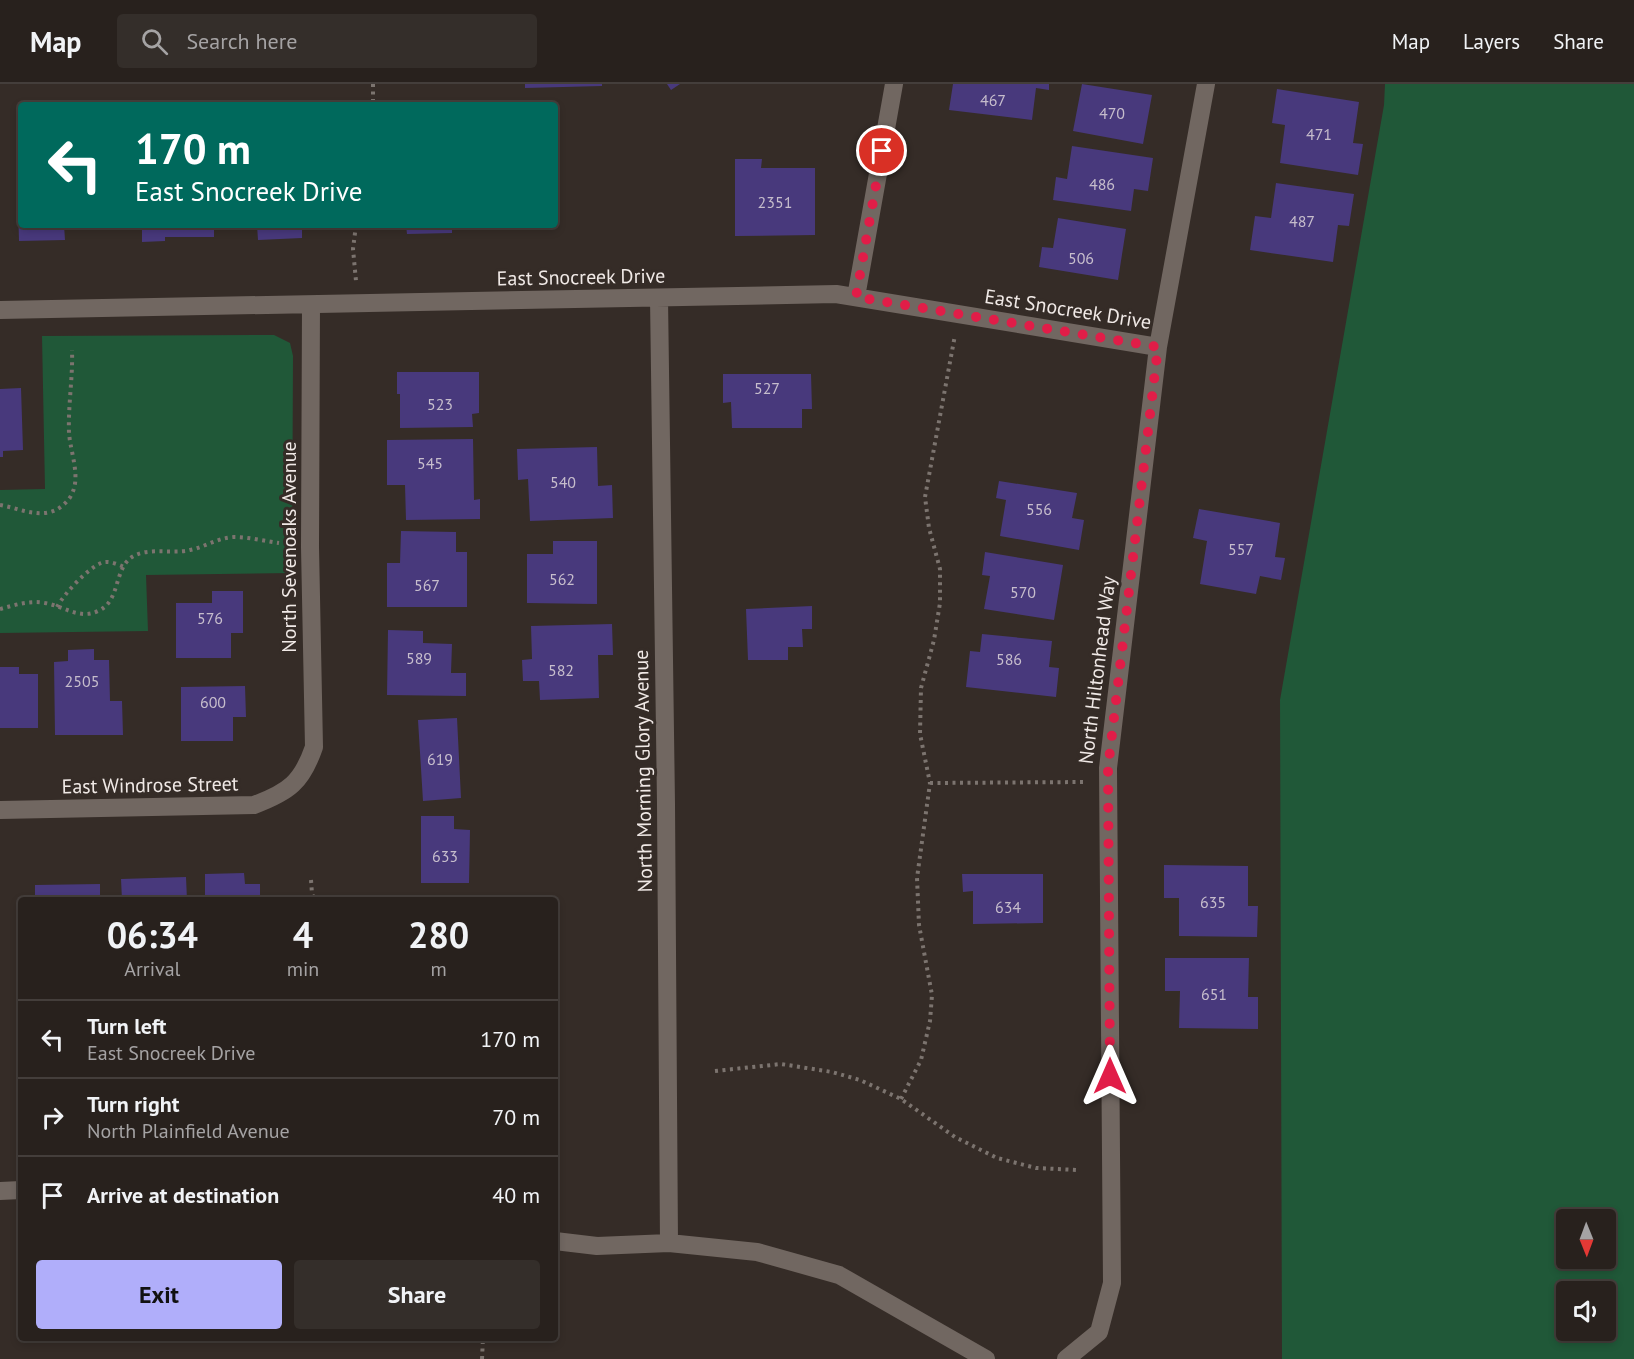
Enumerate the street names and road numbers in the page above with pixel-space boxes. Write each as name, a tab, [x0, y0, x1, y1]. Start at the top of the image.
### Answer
street label: East Snocreek Drive	[497, 263, 665, 291]
street label: East Snocreek Drive	[983, 283, 1153, 335]
street label: North Sevenoaks Avenue	[276, 441, 302, 653]
street label: North Hiltonhead Way	[1073, 574, 1122, 765]
street label: North Morning Glory Avenue	[628, 649, 658, 893]
street label: East Windrose Street	[61, 770, 239, 800]

